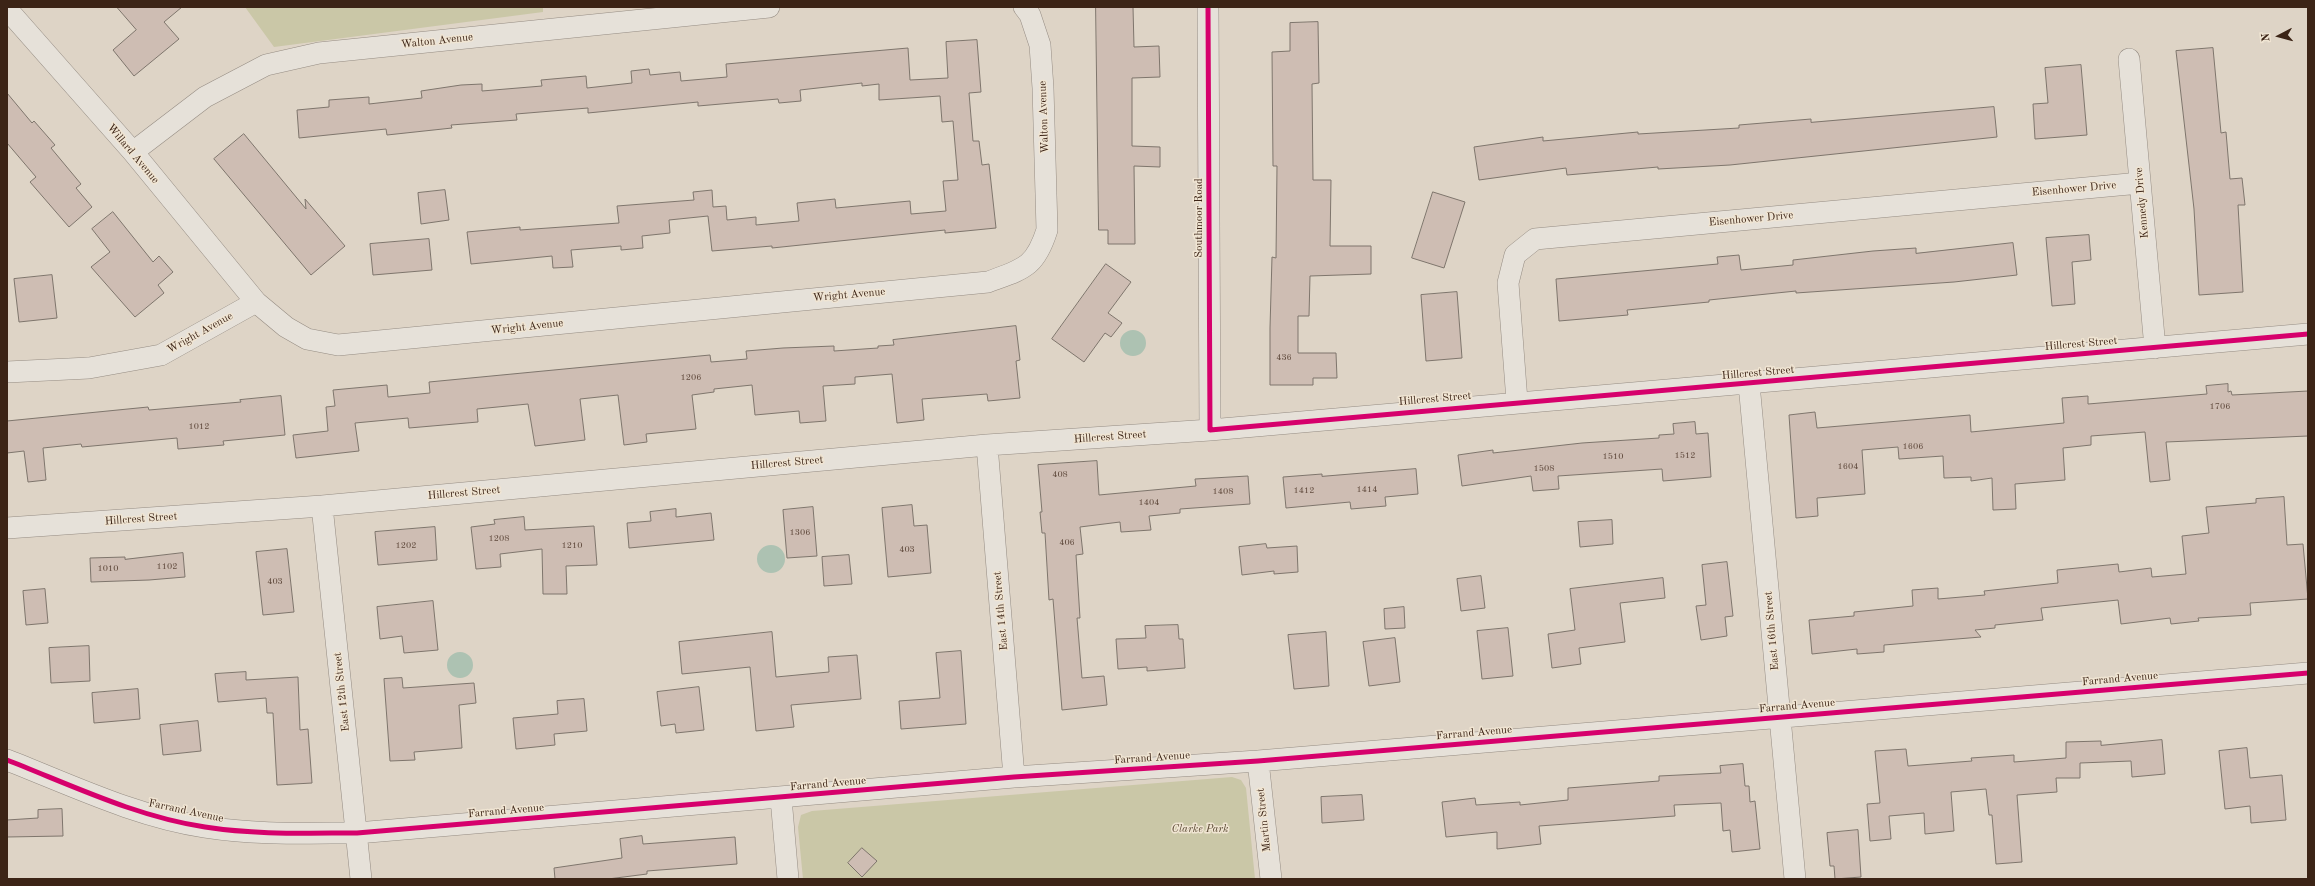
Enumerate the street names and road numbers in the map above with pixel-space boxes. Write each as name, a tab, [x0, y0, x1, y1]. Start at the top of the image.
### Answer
street label: Walton Avenue	[400, 31, 474, 51]
street label: Walton Avenue	[1036, 81, 1052, 153]
street label: Willard Avenue	[104, 121, 162, 187]
street label: Kennedy Drive	[2132, 167, 2152, 239]
street label: Southmoor Road	[1192, 178, 1206, 258]
street label: Eisenhower Drive	[2031, 179, 2117, 199]
street label: Eisenhower Drive	[1708, 209, 1794, 229]
street label: Wright Avenue	[812, 285, 886, 305]
street label: Wright Avenue	[165, 310, 235, 356]
street label: Wright Avenue	[490, 317, 564, 337]
street label: Hillcrest Street	[2044, 334, 2118, 354]
street label: Hillcrest Street	[1721, 363, 1795, 383]
street label: Hillcrest Street	[1398, 389, 1472, 409]
street label: Hillcrest Street	[1073, 428, 1147, 446]
street label: Hillcrest Street	[750, 453, 824, 473]
street label: Hillcrest Street	[427, 483, 501, 503]
street label: Hillcrest Street	[104, 510, 178, 528]
street label: East 14th Street	[991, 571, 1011, 651]
street label: East 16th Street	[1762, 591, 1782, 671]
street label: East 12th Street	[331, 652, 353, 732]
street label: Farrand Avenue	[2081, 669, 2159, 689]
street label: Farrand Avenue	[1758, 696, 1836, 716]
street label: Farrand Avenue	[1435, 723, 1513, 743]
street label: Farrand Avenue	[1113, 749, 1191, 767]
street label: Farrand Avenue	[789, 774, 867, 794]
street label: Martin Street	[1254, 787, 1274, 853]
street label: Farrand Avenue	[147, 797, 225, 825]
street label: Farrand Avenue	[467, 801, 545, 821]

